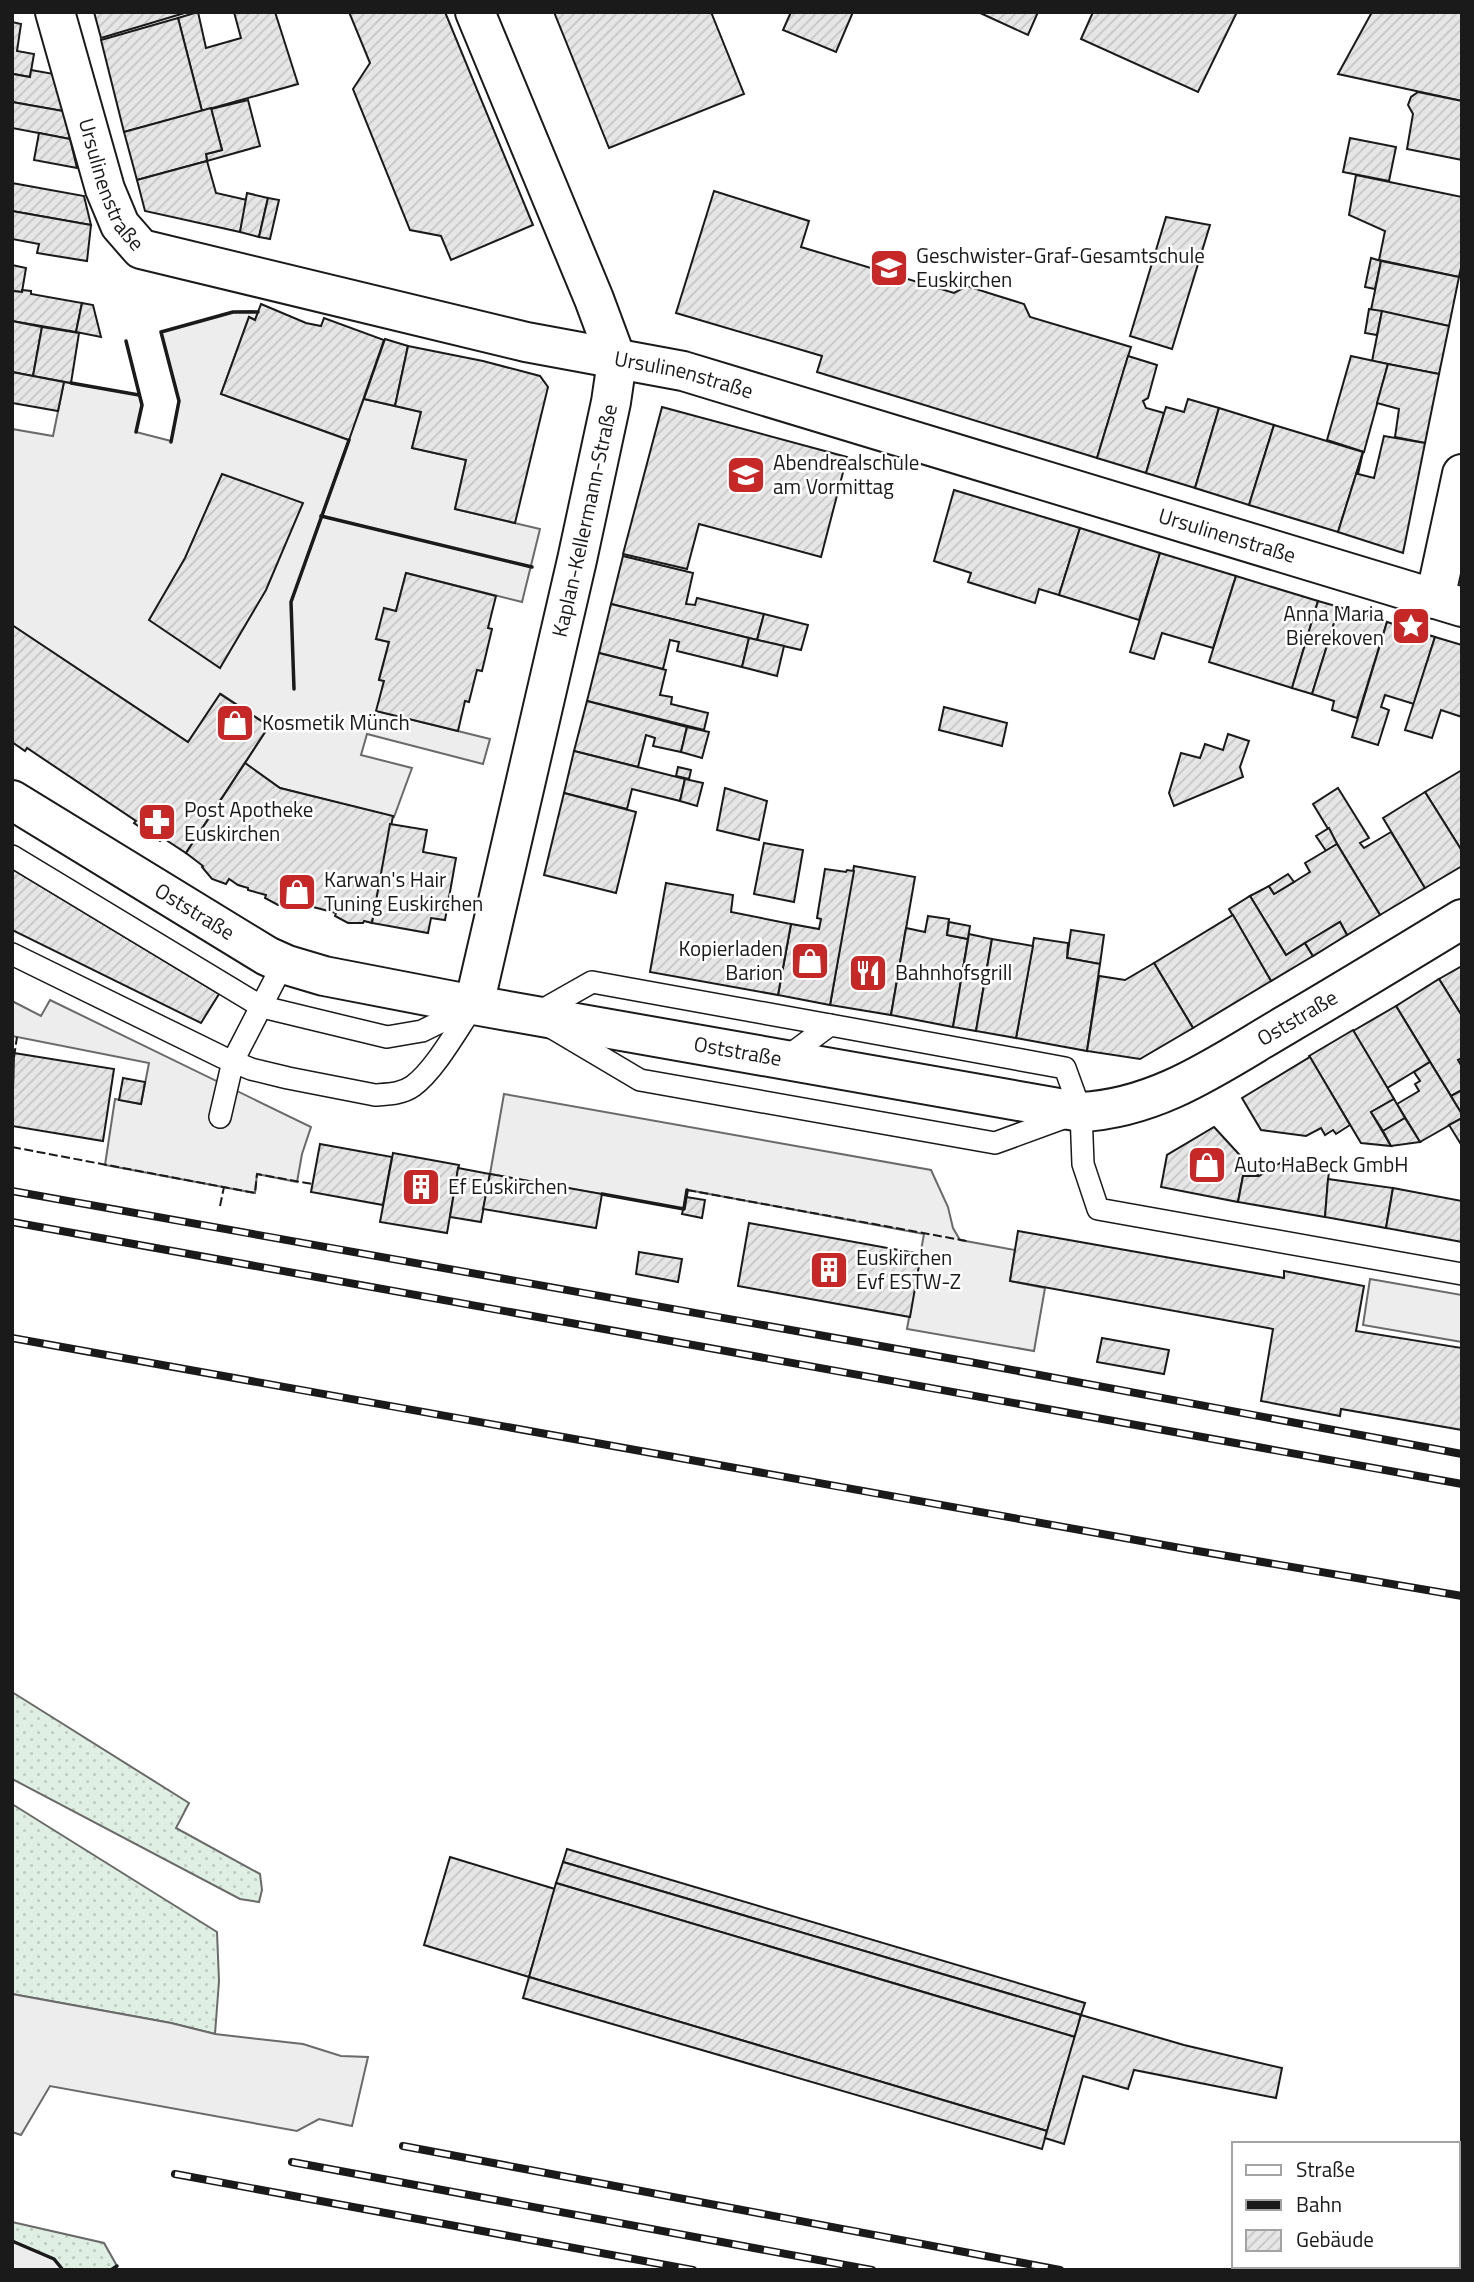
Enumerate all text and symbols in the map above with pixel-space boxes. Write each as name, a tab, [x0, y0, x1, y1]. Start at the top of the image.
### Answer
street label: Ursulinenstraße	[71, 114, 153, 258]
place label: Geschwister-Graf-Gesamtschule Euskirchen	[916, 239, 1205, 295]
school or university icon: Geschwister-Graf-Gesamtschule Euskirchen	[868, 247, 910, 289]
street label: Ursulinenstraße	[612, 342, 757, 406]
street label: Kaplan-Kellermann-Straße	[543, 401, 625, 640]
place label: Abendrealschule am Vormittag	[773, 446, 919, 502]
school or university icon: Abendrealschule am Vormittag	[725, 454, 767, 496]
street label: Ursulinenstraße	[1155, 499, 1300, 571]
place label: Anna Maria Bierekoven	[1283, 597, 1384, 653]
place icon: Anna Maria Bierekoven	[1390, 605, 1432, 647]
shop icon: Kosmetik Münch	[214, 702, 256, 744]
place label: Kosmetik Münch	[262, 706, 410, 738]
place label: Post Apotheke Euskirchen	[184, 793, 313, 849]
pharmacy icon: Post Apotheke Euskirchen	[136, 801, 178, 843]
place label: Karwan's Hair Tuning Euskirchen	[324, 863, 483, 919]
shop icon: Karwan's Hair Tuning Euskirchen	[276, 871, 318, 913]
street label: Oststraße	[149, 874, 241, 948]
place label: Kopierladen Barion	[678, 932, 783, 988]
shop icon: Kopierladen Barion	[789, 940, 831, 982]
restaurant icon: Bahnhofsgrill	[847, 952, 889, 994]
place label: Bahnhofsgrill	[895, 956, 1012, 988]
street label: Oststraße	[1250, 981, 1343, 1054]
street label: Oststraße	[691, 1027, 784, 1074]
shop icon: Auto HaBeck GmbH	[1186, 1144, 1228, 1186]
place label: Auto HaBeck GmbH	[1234, 1148, 1408, 1180]
building icon: Ef Euskirchen	[400, 1166, 442, 1208]
place label: Ef Euskirchen	[448, 1170, 568, 1202]
place label: Euskirchen Evf ESTW-Z	[856, 1241, 961, 1297]
building icon: Euskirchen Evf ESTW-Z	[808, 1249, 850, 1291]
legend	[1232, 2142, 1460, 2268]
text: Straße	[1296, 2153, 1355, 2185]
text: Bahn	[1296, 2188, 1342, 2220]
text: Gebäude	[1296, 2223, 1374, 2255]

